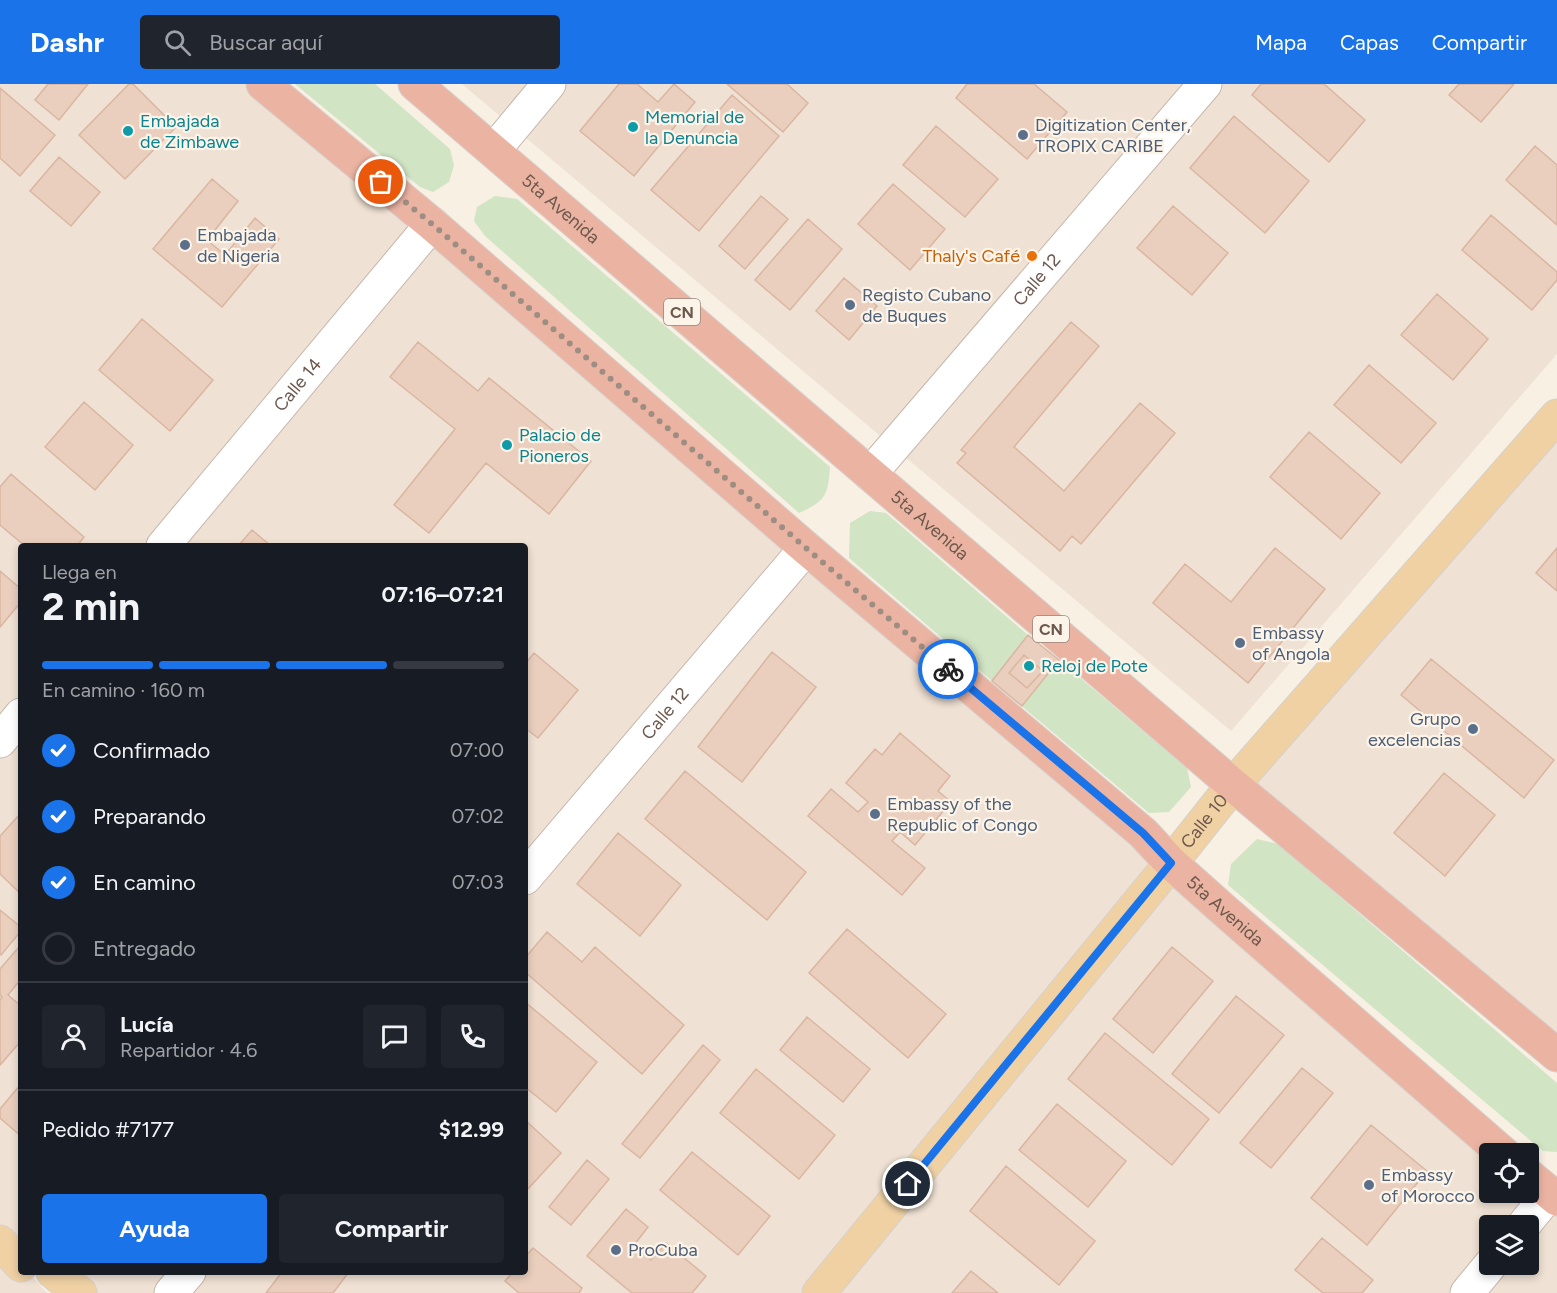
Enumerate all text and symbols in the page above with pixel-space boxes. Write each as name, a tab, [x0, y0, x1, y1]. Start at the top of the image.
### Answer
search box	[140, 15, 560, 69]
text: Dashr	[30, 25, 104, 59]
icon: search	[161, 26, 194, 59]
text: Buscar aquí	[209, 29, 322, 56]
text: Mapa	[1255, 30, 1307, 55]
text: Capas	[1340, 30, 1399, 55]
text: Compartir	[1432, 30, 1527, 55]
place label: Memorial de la Denuncia	[645, 106, 744, 149]
place label: Embajada de Zimbawe	[140, 110, 239, 153]
place label: Digitization Center, TROPIX CARIBE	[1035, 114, 1191, 157]
marker: Memorial de la Denuncia	[626, 120, 640, 134]
marker: Embajada de Zimbawe	[121, 124, 135, 138]
marker: Digitization Center, TROPIX CARIBE	[1016, 128, 1030, 142]
pin	[355, 156, 406, 207]
icon: bag	[364, 165, 397, 198]
street label: 5ta Avenida	[517, 169, 604, 248]
place label: Embajada de Nigeria	[197, 224, 280, 267]
marker: Embajada de Nigeria	[178, 238, 192, 252]
place label: Thaly's Café	[922, 245, 1020, 267]
street label: Calle 12	[1008, 249, 1065, 310]
marker: Thaly's Café	[1025, 249, 1039, 263]
place label: Registo Cubano de Buques	[862, 284, 991, 327]
marker: Registo Cubano de Buques	[843, 298, 857, 312]
road number: CN	[664, 299, 700, 325]
street label: Calle 14	[269, 354, 326, 416]
place label: Palacio de Pioneros	[519, 424, 601, 467]
marker: Palacio de Pioneros	[500, 438, 514, 452]
street label: 5ta Avenida	[886, 486, 973, 565]
text: Llega en	[42, 560, 117, 584]
text: 07:16–07:21	[382, 581, 504, 608]
text: 2 min	[42, 583, 140, 630]
road number: CN	[1033, 616, 1069, 642]
place label: Embassy of Angola	[1252, 622, 1330, 665]
marker: Embassy of Angola	[1233, 636, 1247, 650]
courier	[918, 639, 978, 699]
icon: bike	[932, 653, 965, 686]
place label: Reloj de Pote	[1041, 655, 1148, 677]
marker: Reloj de Pote	[1022, 659, 1036, 673]
text: En camino · 160 m	[42, 678, 205, 702]
street label: Calle 12	[637, 683, 693, 744]
place label: Grupo excelencias	[1368, 708, 1461, 751]
marker: Grupo excelencias	[1466, 722, 1480, 736]
icon: check	[42, 734, 75, 767]
text: Confirmado	[93, 737, 210, 764]
text: 07:00	[450, 738, 504, 762]
street label: Calle 10	[1176, 790, 1232, 853]
place label: Embassy of the Republic of Congo	[887, 793, 1038, 836]
icon: check	[42, 800, 75, 833]
text: Preparando	[93, 803, 206, 830]
text: 07:02	[451, 804, 504, 828]
marker: Embassy of the Republic of Congo	[868, 807, 882, 821]
icon: check	[42, 866, 75, 899]
text: En camino	[93, 869, 196, 896]
text: 07:03	[452, 870, 504, 894]
street label: 5ta Avenida	[1182, 871, 1268, 951]
text: Entregado	[93, 935, 196, 962]
button: person	[42, 1005, 105, 1068]
button: chat	[363, 1005, 426, 1068]
button: phone	[441, 1005, 504, 1068]
text: Lucía	[120, 1011, 174, 1038]
text: Repartidor · 4.6	[120, 1038, 257, 1062]
text: Pedido #7177	[42, 1116, 174, 1143]
text: $12.99	[439, 1116, 504, 1143]
map controls	[1479, 1143, 1539, 1275]
button: locate	[1479, 1143, 1539, 1203]
pin	[882, 1158, 933, 1209]
place label: Embassy of Morocco	[1381, 1164, 1475, 1207]
icon: home	[891, 1167, 924, 1200]
marker: Embassy of Morocco	[1362, 1178, 1376, 1192]
button: Ayuda	[42, 1194, 267, 1263]
button: Compartir	[279, 1194, 504, 1263]
button: layers	[1479, 1215, 1539, 1275]
place label: ProCuba	[628, 1239, 698, 1261]
marker: ProCuba	[609, 1243, 623, 1257]

